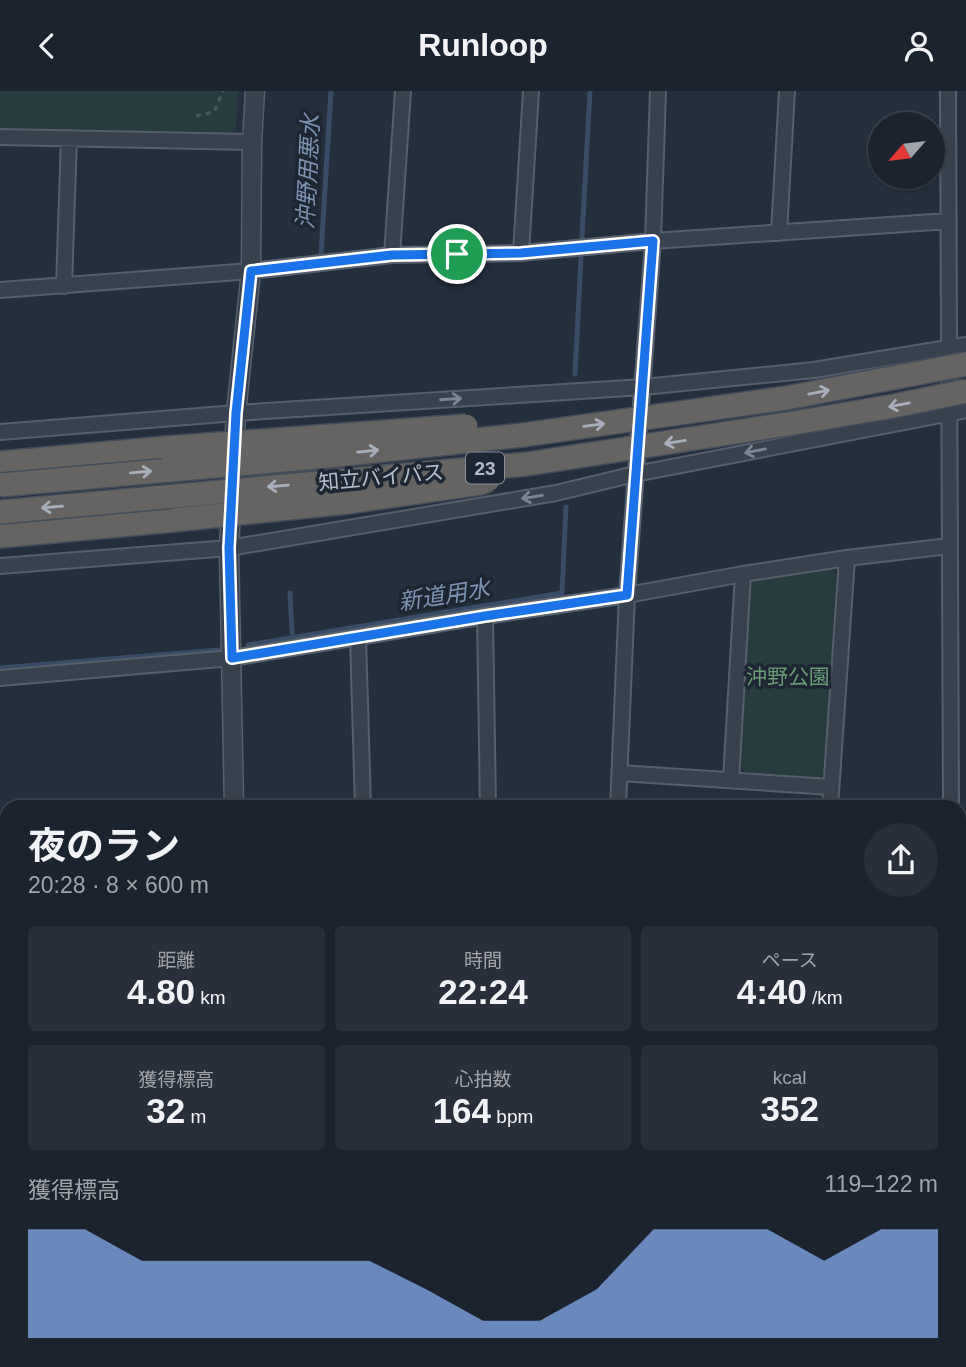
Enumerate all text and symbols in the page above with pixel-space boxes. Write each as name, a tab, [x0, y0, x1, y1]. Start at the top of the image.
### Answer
icon: back	[28, 27, 66, 65]
text: Runloop	[418, 27, 548, 63]
icon: person	[900, 27, 938, 65]
water label: 沖野用悪水	[292, 111, 324, 230]
north arrow	[868, 112, 945, 189]
map controls	[868, 112, 945, 189]
pin	[427, 224, 487, 284]
icon: arrive	[438, 235, 476, 273]
one-way arrow	[807, 384, 830, 398]
one-way arrow	[439, 392, 462, 405]
one-way arrow	[888, 398, 911, 412]
one-way arrow	[582, 418, 604, 431]
one-way arrow	[664, 436, 687, 449]
one-way arrow	[744, 444, 767, 458]
one-way arrow	[356, 445, 379, 458]
road number: 23	[466, 453, 504, 483]
street label: 知立バイパス	[317, 460, 445, 494]
one-way arrow	[129, 465, 152, 478]
one-way arrow	[268, 480, 290, 493]
one-way arrow	[521, 491, 544, 504]
one-way arrow	[41, 501, 64, 514]
water label: 新道用水	[397, 574, 494, 615]
park label: 沖野公園	[746, 665, 830, 688]
button: share	[864, 823, 938, 897]
text: 夜のラン	[28, 825, 180, 867]
text: 20:28 · 8 × 600 m	[28, 872, 209, 898]
text: 距離	[157, 950, 195, 971]
text: 時間	[464, 950, 502, 971]
text: ペース	[762, 950, 818, 971]
text: 4.80	[127, 972, 195, 1011]
text: 22:24	[438, 972, 528, 1011]
text: 4:40	[737, 972, 807, 1011]
text: km	[195, 987, 226, 1008]
text: /km	[807, 987, 843, 1008]
text: kcal	[773, 1067, 807, 1088]
text: 獲得標高	[138, 1069, 214, 1090]
text: 心拍数	[454, 1069, 512, 1090]
text: 352	[760, 1089, 819, 1128]
text: 32	[146, 1091, 185, 1130]
text: 164	[433, 1091, 491, 1130]
text: m	[185, 1106, 206, 1127]
text: bpm	[491, 1106, 533, 1127]
text: 119–122 m	[825, 1171, 938, 1197]
text: 獲得標高	[28, 1177, 120, 1203]

